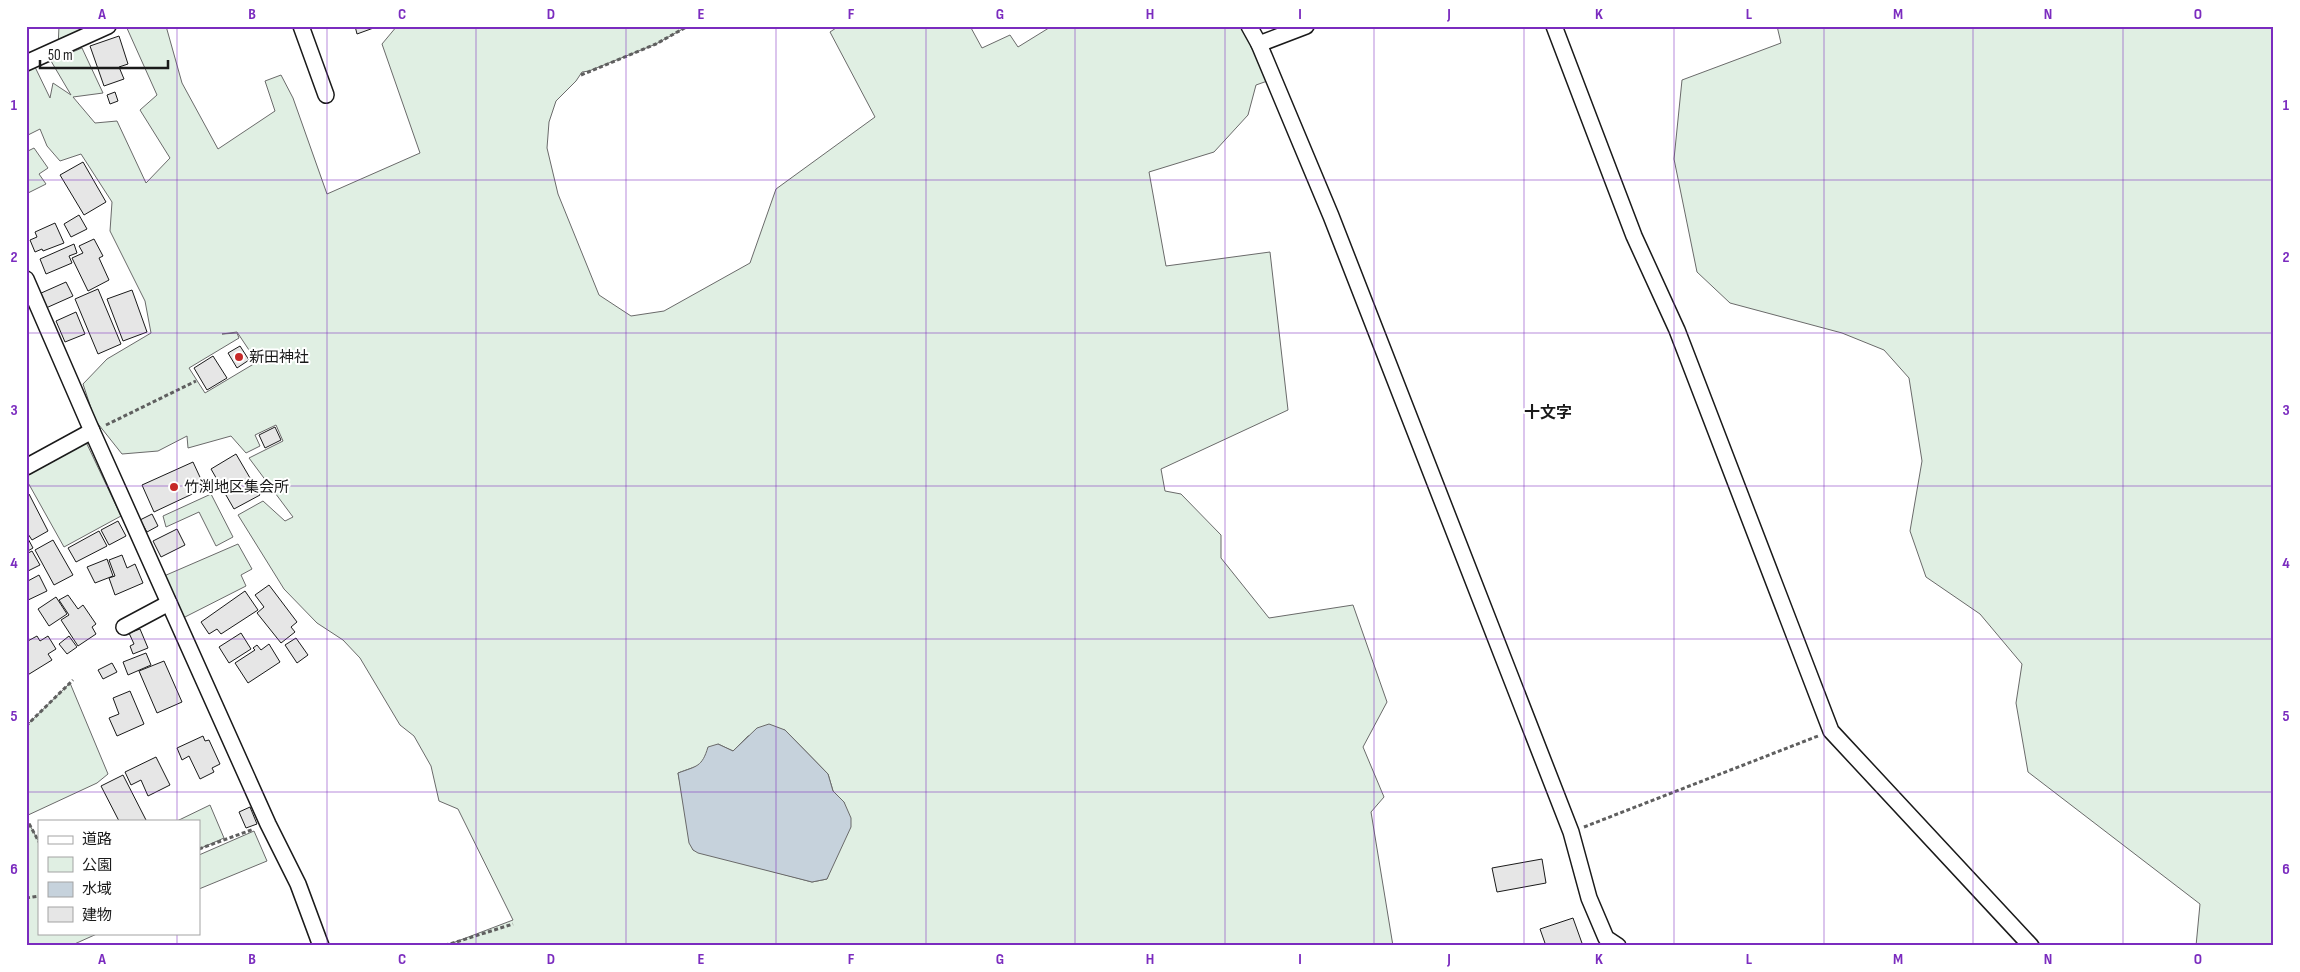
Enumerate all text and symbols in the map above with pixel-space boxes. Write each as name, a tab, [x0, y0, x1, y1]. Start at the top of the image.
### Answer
text: A	[97, 5, 106, 24]
text: B	[248, 5, 256, 24]
text: C	[398, 5, 406, 24]
text: D	[547, 5, 555, 24]
text: E	[698, 5, 705, 24]
text: F	[848, 5, 855, 24]
text: G	[996, 5, 1004, 24]
text: H	[1146, 5, 1154, 24]
text: I	[1298, 5, 1302, 24]
text: J	[1446, 5, 1451, 24]
text: K	[1595, 5, 1603, 24]
text: L	[1746, 5, 1753, 24]
text: M	[1893, 5, 1903, 24]
text: N	[2044, 5, 2052, 24]
text: O	[2194, 5, 2202, 24]
scale bar	[40, 38, 168, 70]
text: 50 m	[48, 46, 73, 65]
text: 1	[11, 96, 18, 115]
text: 1	[2283, 96, 2290, 115]
text: 2	[10, 248, 18, 267]
text: 2	[2282, 248, 2290, 267]
place label: 新田神社	[249, 348, 309, 367]
marker: 新田神社	[233, 351, 245, 363]
text: 3	[10, 401, 18, 420]
text: 3	[2282, 401, 2290, 420]
district label: 十文字	[1524, 404, 1572, 423]
place label: 竹渕地区集会所	[184, 478, 289, 497]
marker: 竹渕地区集会所	[168, 481, 180, 493]
text: 4	[10, 554, 18, 573]
text: 4	[2282, 554, 2290, 573]
text: 5	[10, 707, 18, 726]
text: 5	[2282, 707, 2290, 726]
legend	[38, 820, 200, 934]
text: 道路	[82, 830, 112, 849]
text: 公園	[82, 856, 112, 875]
text: 6	[10, 860, 18, 879]
text: 6	[2282, 860, 2290, 879]
text: 水域	[82, 880, 112, 899]
text: 建物	[82, 906, 112, 925]
text: A	[97, 950, 106, 969]
text: B	[248, 950, 256, 969]
text: C	[398, 950, 406, 969]
text: D	[547, 950, 555, 969]
text: E	[698, 950, 705, 969]
text: F	[848, 950, 855, 969]
text: G	[996, 950, 1004, 969]
text: H	[1146, 950, 1154, 969]
text: I	[1298, 950, 1302, 969]
text: J	[1446, 950, 1451, 969]
text: K	[1595, 950, 1603, 969]
text: L	[1746, 950, 1753, 969]
text: M	[1893, 950, 1903, 969]
text: N	[2044, 950, 2052, 969]
text: O	[2194, 950, 2202, 969]

